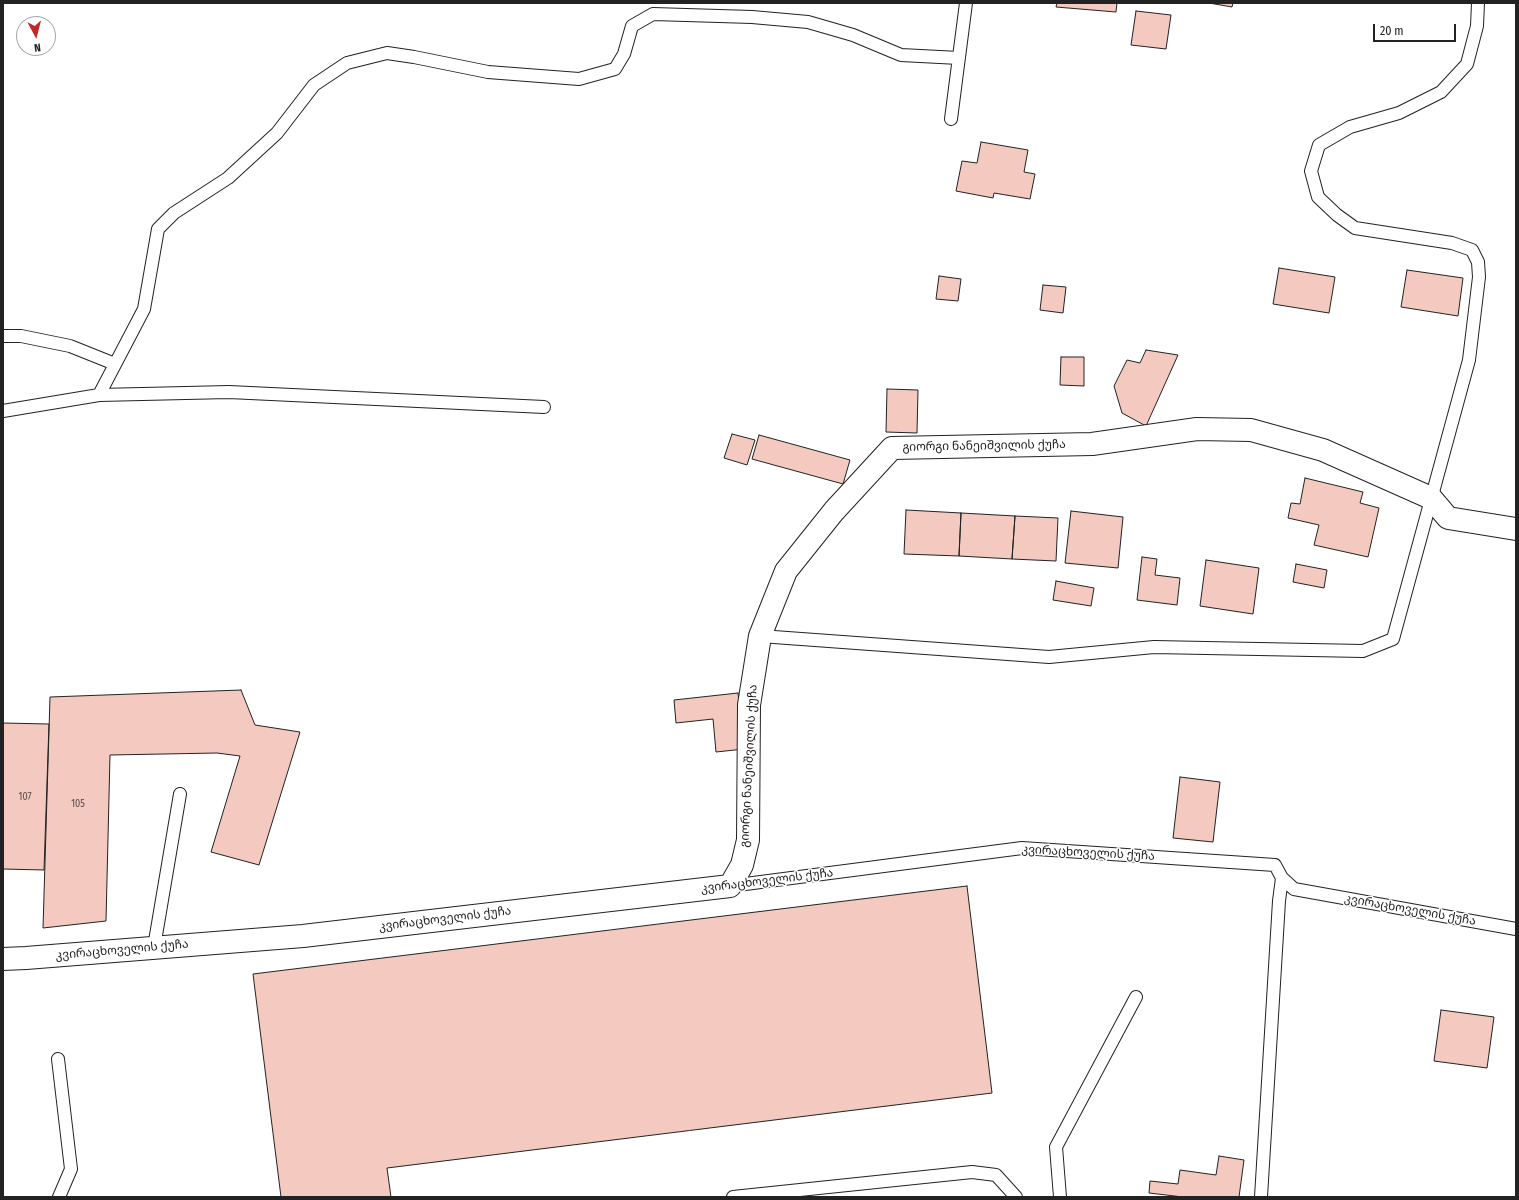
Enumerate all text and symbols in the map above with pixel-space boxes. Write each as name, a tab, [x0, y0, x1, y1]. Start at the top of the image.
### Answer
north arrow	[16, 16, 56, 56]
scale bar	[1375, 16, 1458, 42]
text: 20 m	[1380, 24, 1404, 38]
text: N	[33, 41, 41, 54]
street label: გიორგი ნანეიშვილის ქუჩა	[902, 437, 1066, 455]
street label: გიორგი ნანეიშვილის ქუჩა	[738, 684, 760, 848]
house number: 107	[19, 791, 31, 803]
house number: 105	[71, 798, 85, 810]
street label: კვირაცხოველის ქუჩა	[1021, 842, 1155, 864]
street label: კვირაცხოველის ქუჩა	[700, 866, 834, 896]
street label: კვირაცხოველის ქუჩა	[1343, 891, 1477, 929]
street label: კვირაცხოველის ქუჩა	[378, 904, 512, 934]
street label: კვირაცხოველის ქუჩა	[55, 937, 189, 963]

